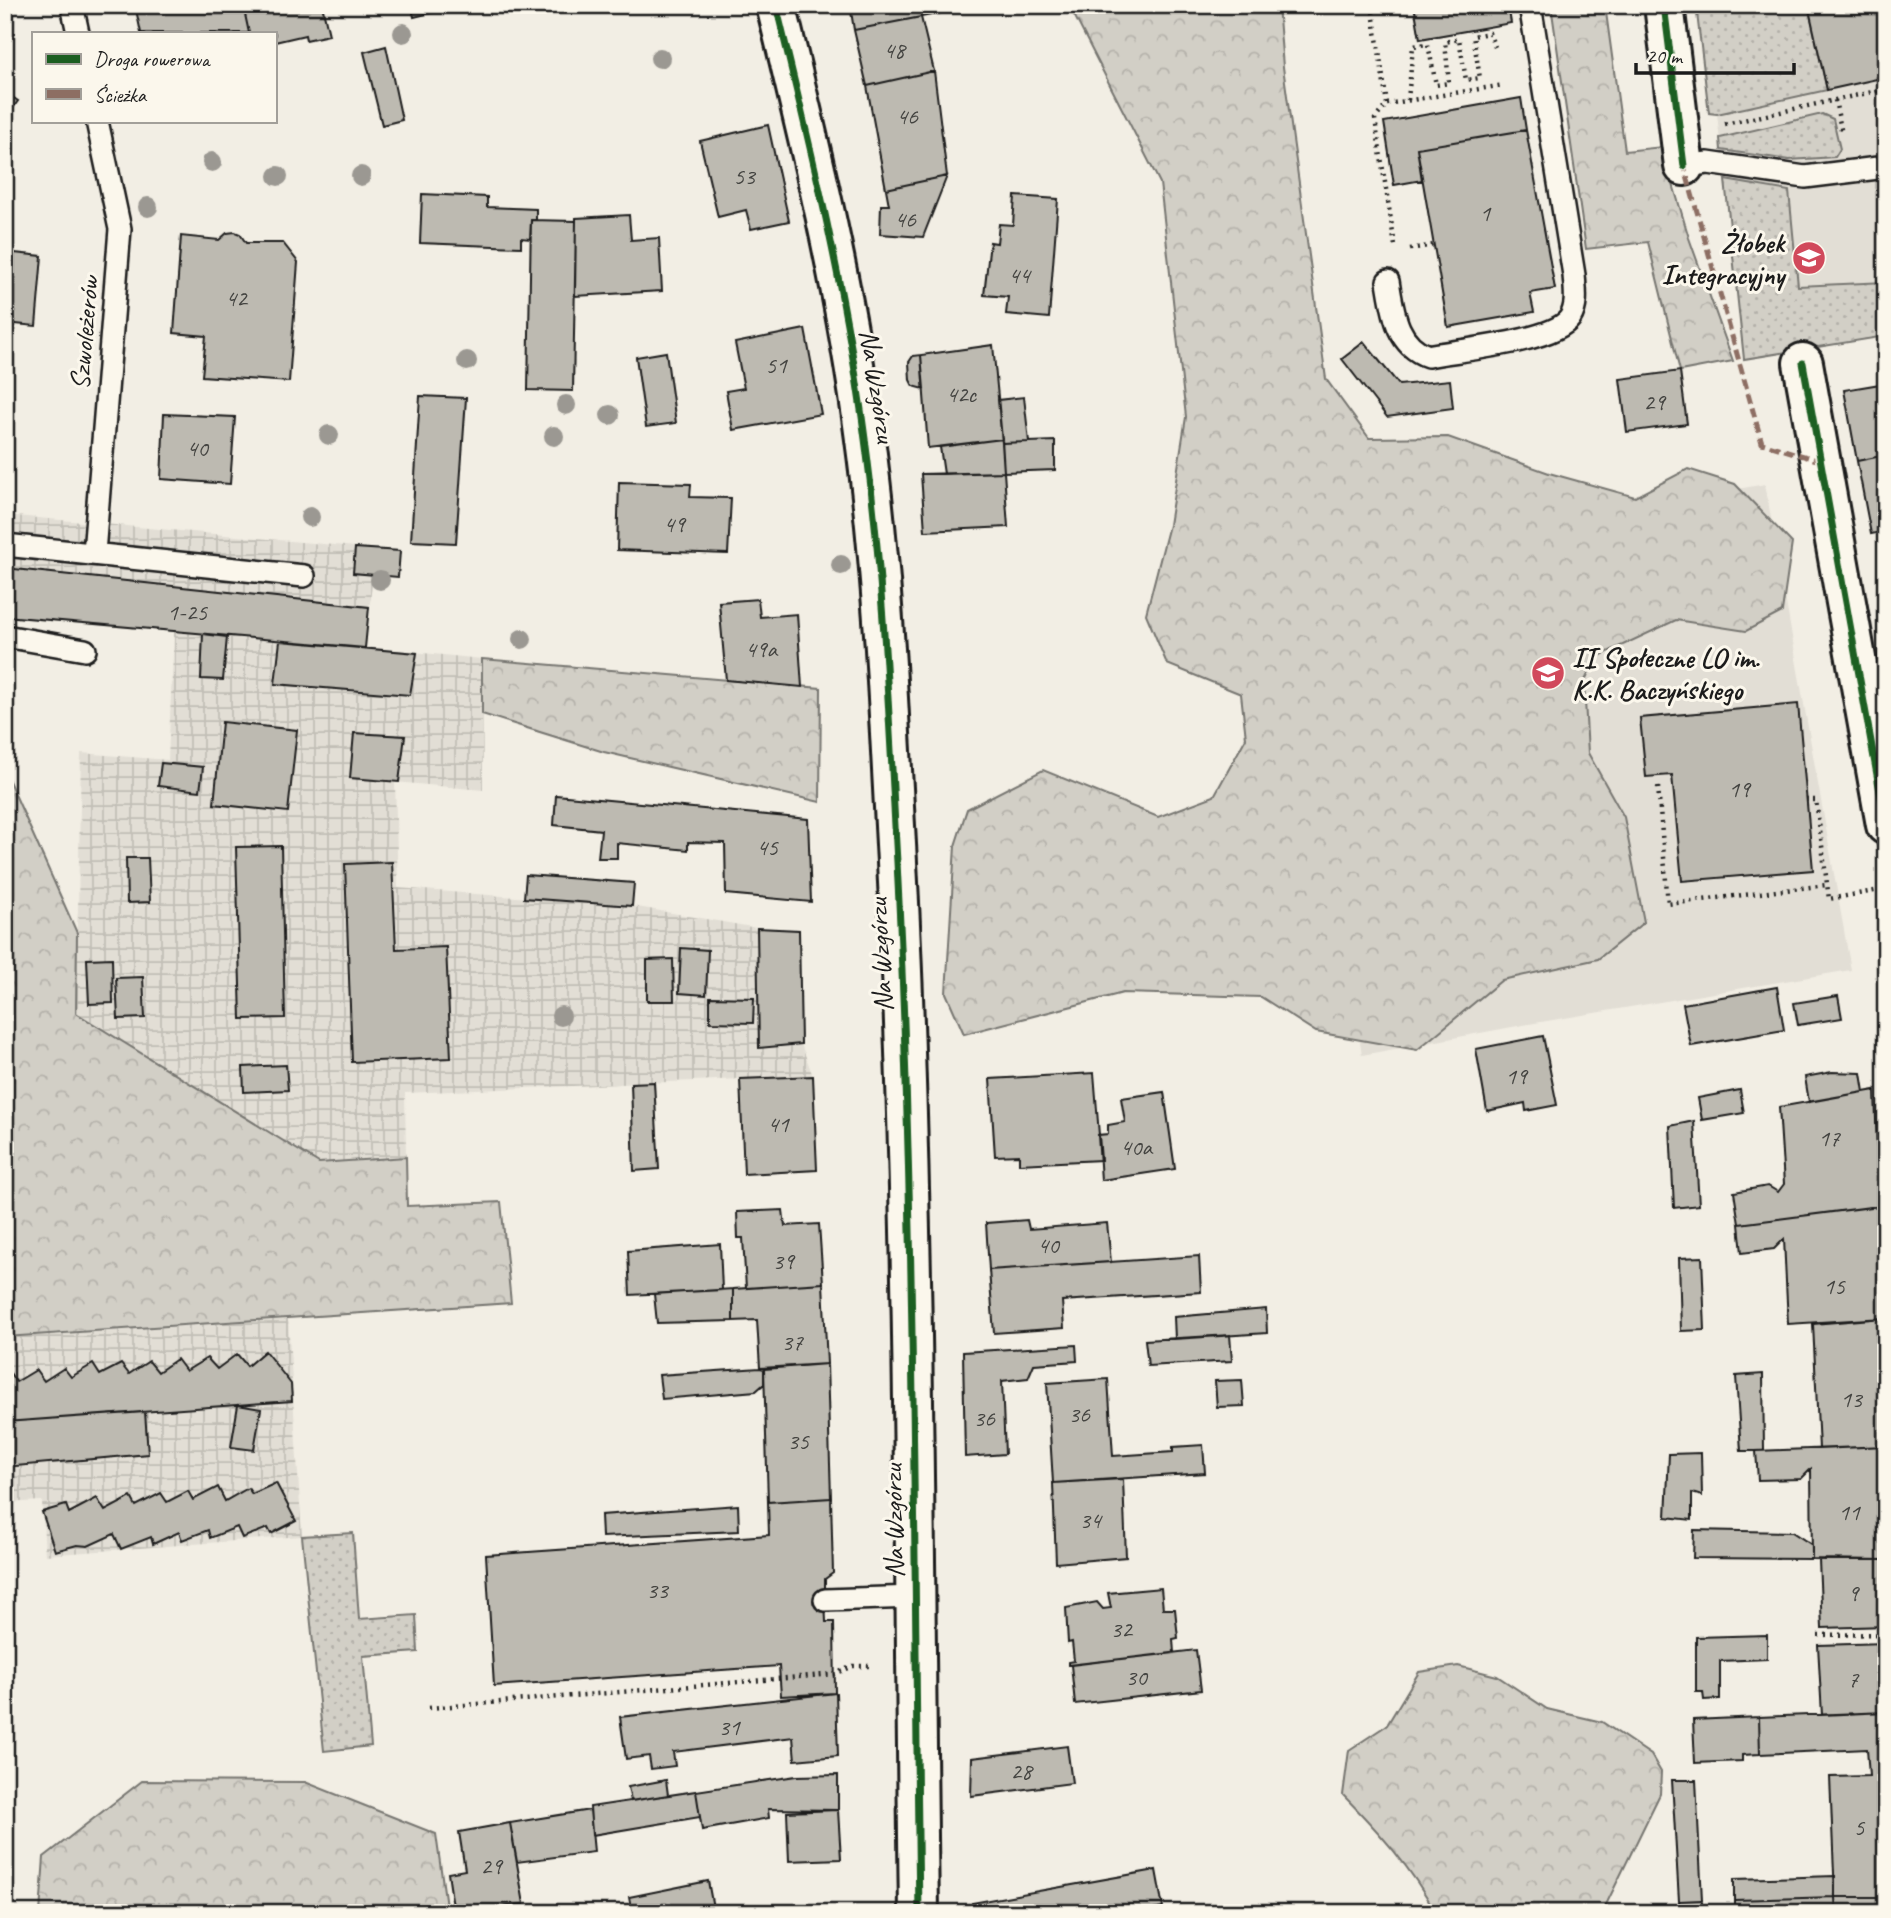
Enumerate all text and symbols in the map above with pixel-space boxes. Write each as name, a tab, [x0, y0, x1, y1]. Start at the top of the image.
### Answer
legend	[32, 32, 276, 122]
scale bar	[1636, 32, 1793, 76]
house number: 48	[883, 35, 907, 65]
text: 20 m	[1646, 43, 1684, 69]
text: Droga rowerowa	[94, 46, 212, 72]
text: Ścieżka	[94, 82, 148, 108]
house number: 46	[896, 101, 919, 131]
house number: 53	[733, 161, 757, 191]
house number: 1	[1480, 198, 1492, 228]
house number: 46	[894, 204, 917, 234]
place label: Żłobek Integracyjny	[1662, 225, 1787, 292]
school or university icon: Żłobek Integracyjny	[1790, 239, 1828, 277]
house number: 44	[1008, 260, 1032, 290]
street label: Szwoleżerów	[62, 272, 107, 391]
house number: 42	[225, 283, 249, 313]
street label: Na Wzgórzu	[852, 327, 904, 447]
house number: 51	[765, 350, 788, 380]
house number: 42c	[946, 379, 978, 409]
house number: 29	[1643, 387, 1667, 417]
house number: 40	[186, 433, 210, 463]
house number: 49	[663, 509, 687, 539]
house number: 1-25	[167, 597, 208, 627]
house number: 49a	[745, 634, 779, 664]
place label: II Społeczne LO im. K.K. Baczyńskiego	[1572, 640, 1760, 707]
school or university icon: II Społeczne LO im. K.K. Baczyńskiego	[1529, 654, 1567, 692]
house number: 19	[1728, 774, 1752, 804]
house number: 45	[756, 832, 779, 862]
street label: Na Wzgórzu	[859, 896, 900, 1013]
house number: 19	[1505, 1061, 1529, 1091]
house number: 41	[767, 1109, 790, 1139]
house number: 17	[1818, 1123, 1841, 1153]
house number: 40a	[1120, 1132, 1154, 1162]
house number: 40	[1037, 1230, 1061, 1260]
house number: 39	[772, 1246, 796, 1276]
house number: 15	[1823, 1271, 1846, 1301]
house number: 37	[781, 1327, 804, 1357]
house number: 13	[1840, 1384, 1864, 1414]
house number: 36	[1068, 1399, 1091, 1429]
house number: 36	[973, 1403, 996, 1433]
house number: 35	[787, 1426, 810, 1456]
street label: Na Wzgórzu	[874, 1462, 911, 1578]
house number: 11	[1838, 1497, 1861, 1527]
house number: 34	[1079, 1505, 1103, 1535]
house number: 33	[646, 1575, 670, 1605]
house number: 9	[1848, 1578, 1861, 1608]
house number: 32	[1110, 1614, 1134, 1644]
house number: 30	[1125, 1662, 1149, 1692]
house number: 7	[1848, 1664, 1860, 1694]
house number: 31	[718, 1712, 741, 1742]
house number: 28	[1010, 1756, 1034, 1786]
house number: 5	[1854, 1812, 1866, 1842]
house number: 29	[480, 1851, 504, 1881]

